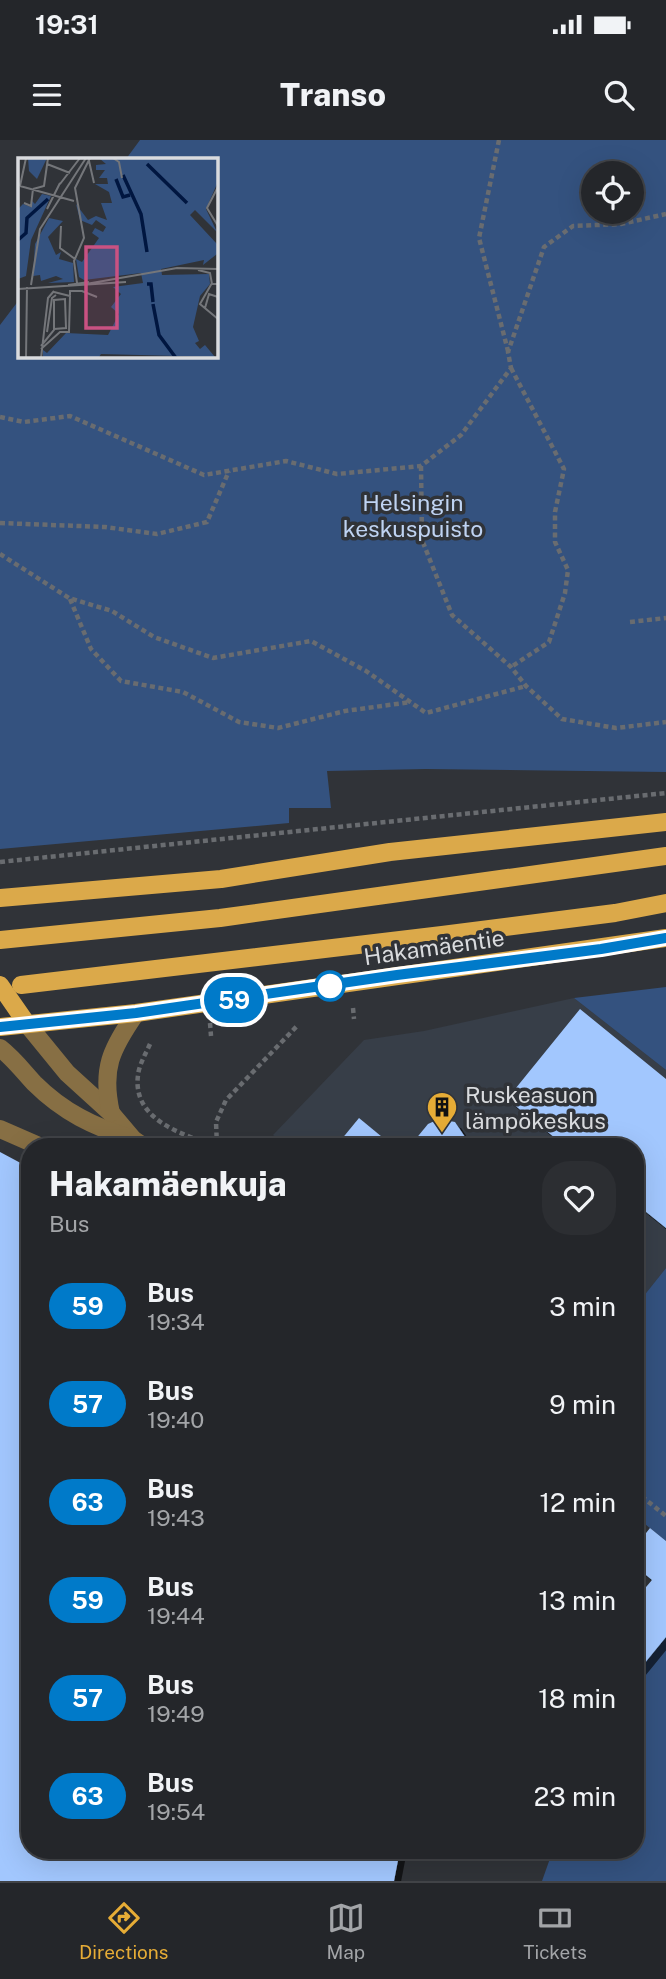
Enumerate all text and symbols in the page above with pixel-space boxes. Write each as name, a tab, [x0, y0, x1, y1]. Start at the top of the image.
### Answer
text: 19:31	[35, 9, 99, 40]
icon: menu	[28, 76, 66, 114]
text: Transo	[280, 76, 386, 113]
icon: search	[600, 76, 638, 114]
inset map	[18, 158, 217, 357]
map controls	[581, 161, 644, 224]
button: locate	[581, 161, 644, 224]
park label: Helsingin keskuspuisto	[343, 489, 483, 542]
street label: Hakamäentie	[362, 924, 506, 970]
unlabelled marker	[315, 971, 345, 1001]
line badge: 59	[202, 977, 266, 1023]
text: 59	[218, 986, 250, 1014]
place label: Ruskeasuon lämpökeskus	[465, 1081, 606, 1134]
building icon: Ruskeasuon lämpökeskus	[425, 1090, 459, 1134]
button: heart	[542, 1161, 616, 1235]
text: Hakamäenkuja	[49, 1165, 287, 1203]
text: Bus	[49, 1210, 89, 1237]
text: Bus	[147, 1277, 194, 1308]
text: 3 min	[549, 1291, 616, 1322]
text: 59	[71, 1292, 104, 1320]
text: 19:34	[147, 1308, 205, 1335]
text: Bus	[147, 1375, 194, 1406]
text: 9 min	[549, 1389, 616, 1420]
text: 57	[72, 1390, 103, 1418]
text: 19:40	[147, 1406, 204, 1433]
text: Bus	[147, 1473, 194, 1504]
text: 12 min	[540, 1487, 616, 1518]
text: 63	[72, 1488, 103, 1516]
text: 19:43	[147, 1504, 205, 1531]
text: Bus	[147, 1571, 194, 1602]
text: 13 min	[539, 1585, 616, 1616]
text: 59	[71, 1586, 104, 1614]
text: 19:44	[147, 1602, 205, 1629]
text: Bus	[147, 1669, 194, 1700]
text: 18 min	[538, 1683, 616, 1714]
text: 57	[72, 1684, 103, 1712]
text: 19:49	[147, 1700, 205, 1727]
text: Bus	[147, 1767, 194, 1798]
text: 23 min	[534, 1781, 616, 1812]
text: 63	[72, 1782, 103, 1810]
text: 19:54	[147, 1798, 205, 1825]
tab: Directions	[79, 1899, 168, 1963]
tab: Map	[326, 1899, 365, 1963]
tab: Tickets	[523, 1899, 587, 1963]

